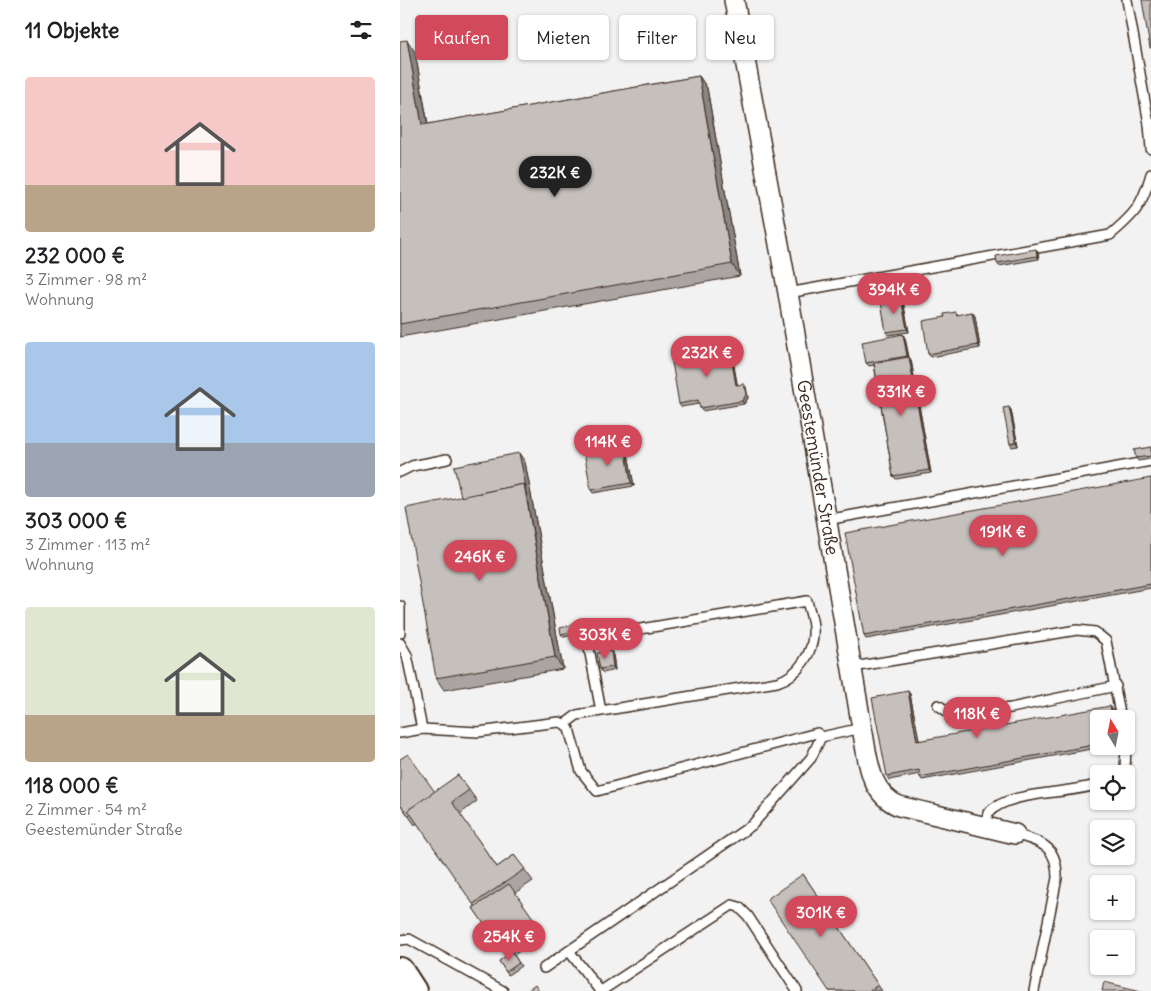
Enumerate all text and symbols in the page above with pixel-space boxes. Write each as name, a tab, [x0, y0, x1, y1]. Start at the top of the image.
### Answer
chip: Kaufen	[415, 15, 508, 60]
chip: Mieten	[518, 15, 609, 60]
chip: Filter	[619, 15, 696, 60]
chip: Neu	[706, 15, 774, 60]
icon: filters	[347, 16, 375, 44]
text: 11 Objekte	[25, 17, 119, 44]
icon: home	[155, 109, 245, 199]
pin: 232K €	[514, 156, 596, 198]
text: 232K €	[530, 162, 580, 182]
text: 232 000 €	[25, 242, 125, 269]
text: 3 Zimmer · 98 m²	[25, 269, 147, 289]
pin: 394K €	[853, 272, 935, 315]
text: 394K €	[868, 279, 920, 299]
text: Wohnung	[25, 289, 94, 309]
pin: 232K €	[666, 336, 748, 378]
text: 232K €	[682, 342, 732, 362]
icon: home	[155, 374, 245, 464]
pin: 331K €	[860, 374, 942, 417]
street label: Geestemünder Straße	[792, 378, 844, 557]
text: 331K €	[877, 381, 925, 401]
pin: 114K €	[567, 424, 649, 467]
text: 114K €	[585, 431, 631, 451]
text: 303 000 €	[25, 507, 128, 534]
pin: 191K €	[962, 514, 1044, 557]
text: 191K €	[980, 521, 1026, 541]
text: 3 Zimmer · 113 m²	[25, 534, 151, 554]
pin: 246K €	[439, 540, 521, 582]
text: 246K €	[455, 546, 505, 566]
text: Wohnung	[25, 554, 94, 574]
pin: 303K €	[564, 618, 646, 660]
text: 303K €	[579, 624, 631, 644]
icon: home	[155, 639, 245, 729]
pin: 118K €	[936, 696, 1018, 739]
text: 118K €	[954, 703, 1000, 723]
north arrow	[1090, 710, 1135, 755]
map controls	[1090, 710, 1135, 975]
button: locate	[1090, 765, 1135, 810]
text: 118 000 €	[25, 772, 119, 799]
text: 2 Zimmer · 54 m²	[25, 799, 147, 819]
text: Geestemünder Straße	[25, 819, 183, 839]
button: layers	[1090, 820, 1135, 865]
button: +	[1090, 875, 1135, 920]
pin: 301K €	[780, 896, 862, 938]
text: 301K €	[796, 902, 846, 922]
pin: 254K €	[468, 920, 550, 962]
text: 254K €	[483, 926, 535, 946]
button: −	[1090, 930, 1135, 975]

